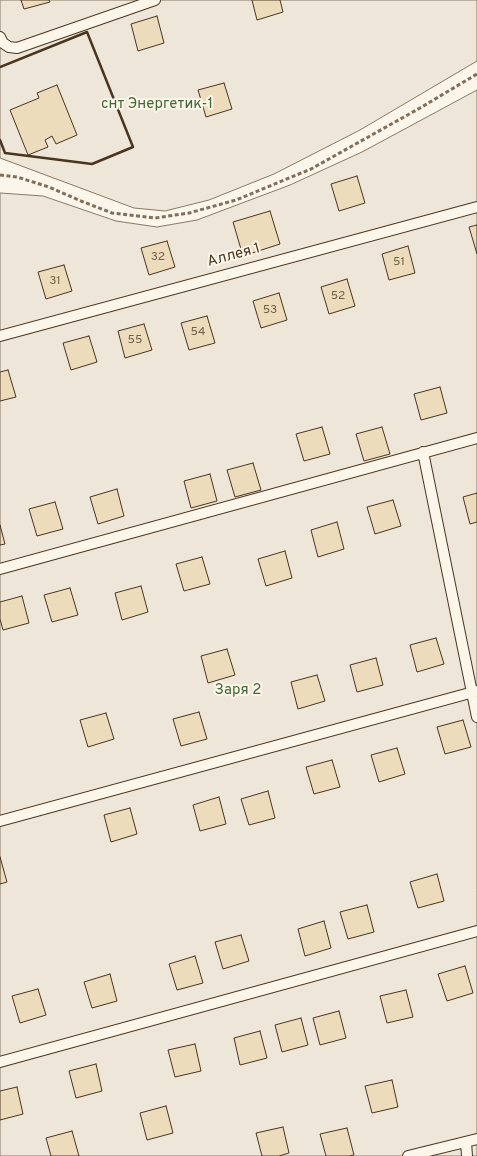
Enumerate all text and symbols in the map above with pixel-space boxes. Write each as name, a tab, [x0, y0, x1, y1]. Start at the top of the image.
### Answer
park label: снт Энергетик-1	[101, 96, 213, 114]
street label: Аллея 1	[205, 240, 263, 272]
house number: 32	[151, 251, 165, 265]
house number: 51	[393, 256, 405, 270]
house number: 31	[49, 275, 61, 289]
house number: 52	[331, 290, 345, 304]
house number: 53	[263, 304, 277, 318]
house number: 54	[190, 326, 206, 340]
house number: 55	[128, 334, 142, 348]
park label: Заря 2	[215, 682, 261, 700]

